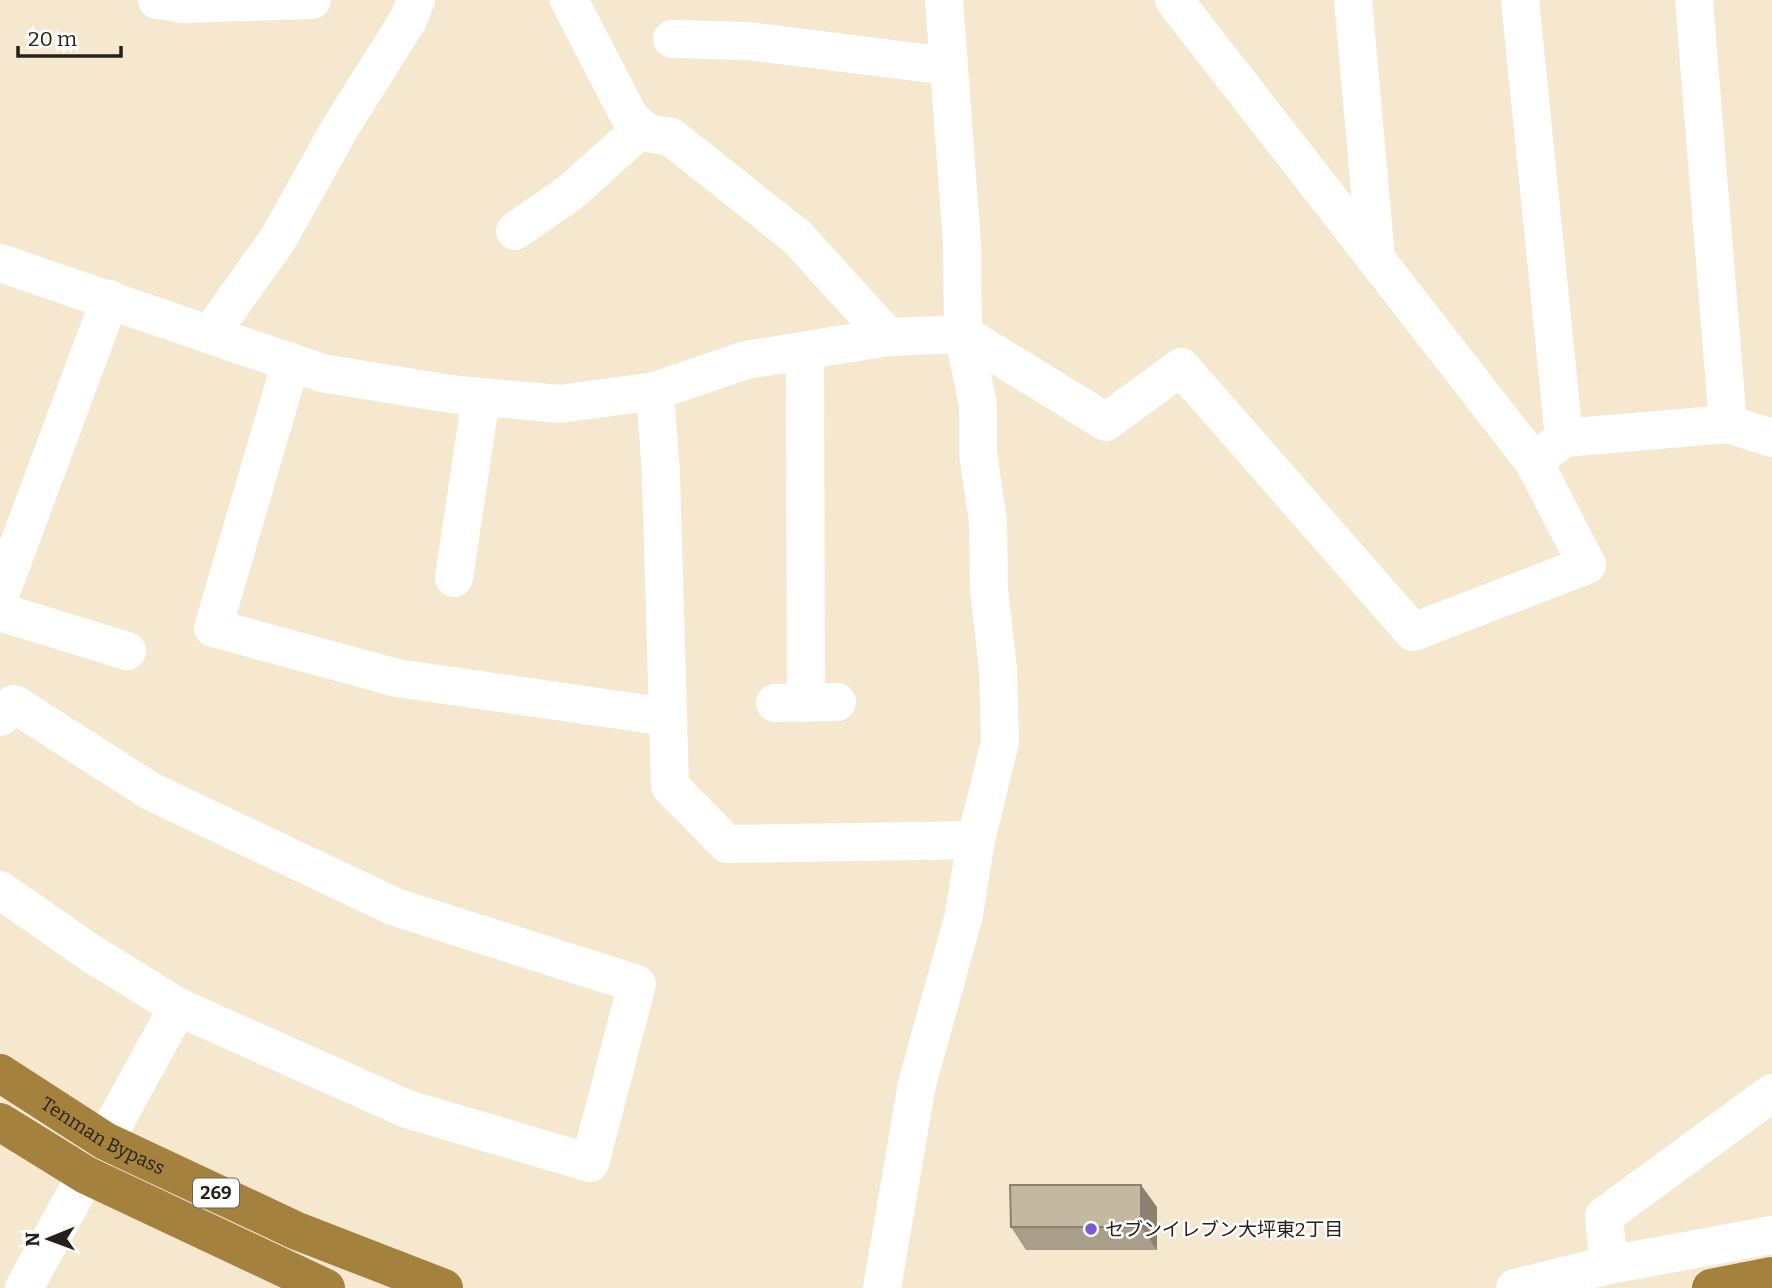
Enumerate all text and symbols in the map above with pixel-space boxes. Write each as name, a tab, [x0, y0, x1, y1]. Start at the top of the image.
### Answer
scale bar	[18, 14, 121, 58]
text: 20 m	[28, 26, 77, 52]
street label: Tenman Bypass	[37, 1091, 169, 1179]
road number: 269	[193, 1178, 239, 1208]
north arrow	[14, 1204, 84, 1274]
place label: セブンイレブン大坪東2丁目	[1105, 1218, 1343, 1241]
marker: セブンイレブン大坪東2丁目	[1083, 1221, 1099, 1237]
text: N	[21, 1231, 44, 1247]

